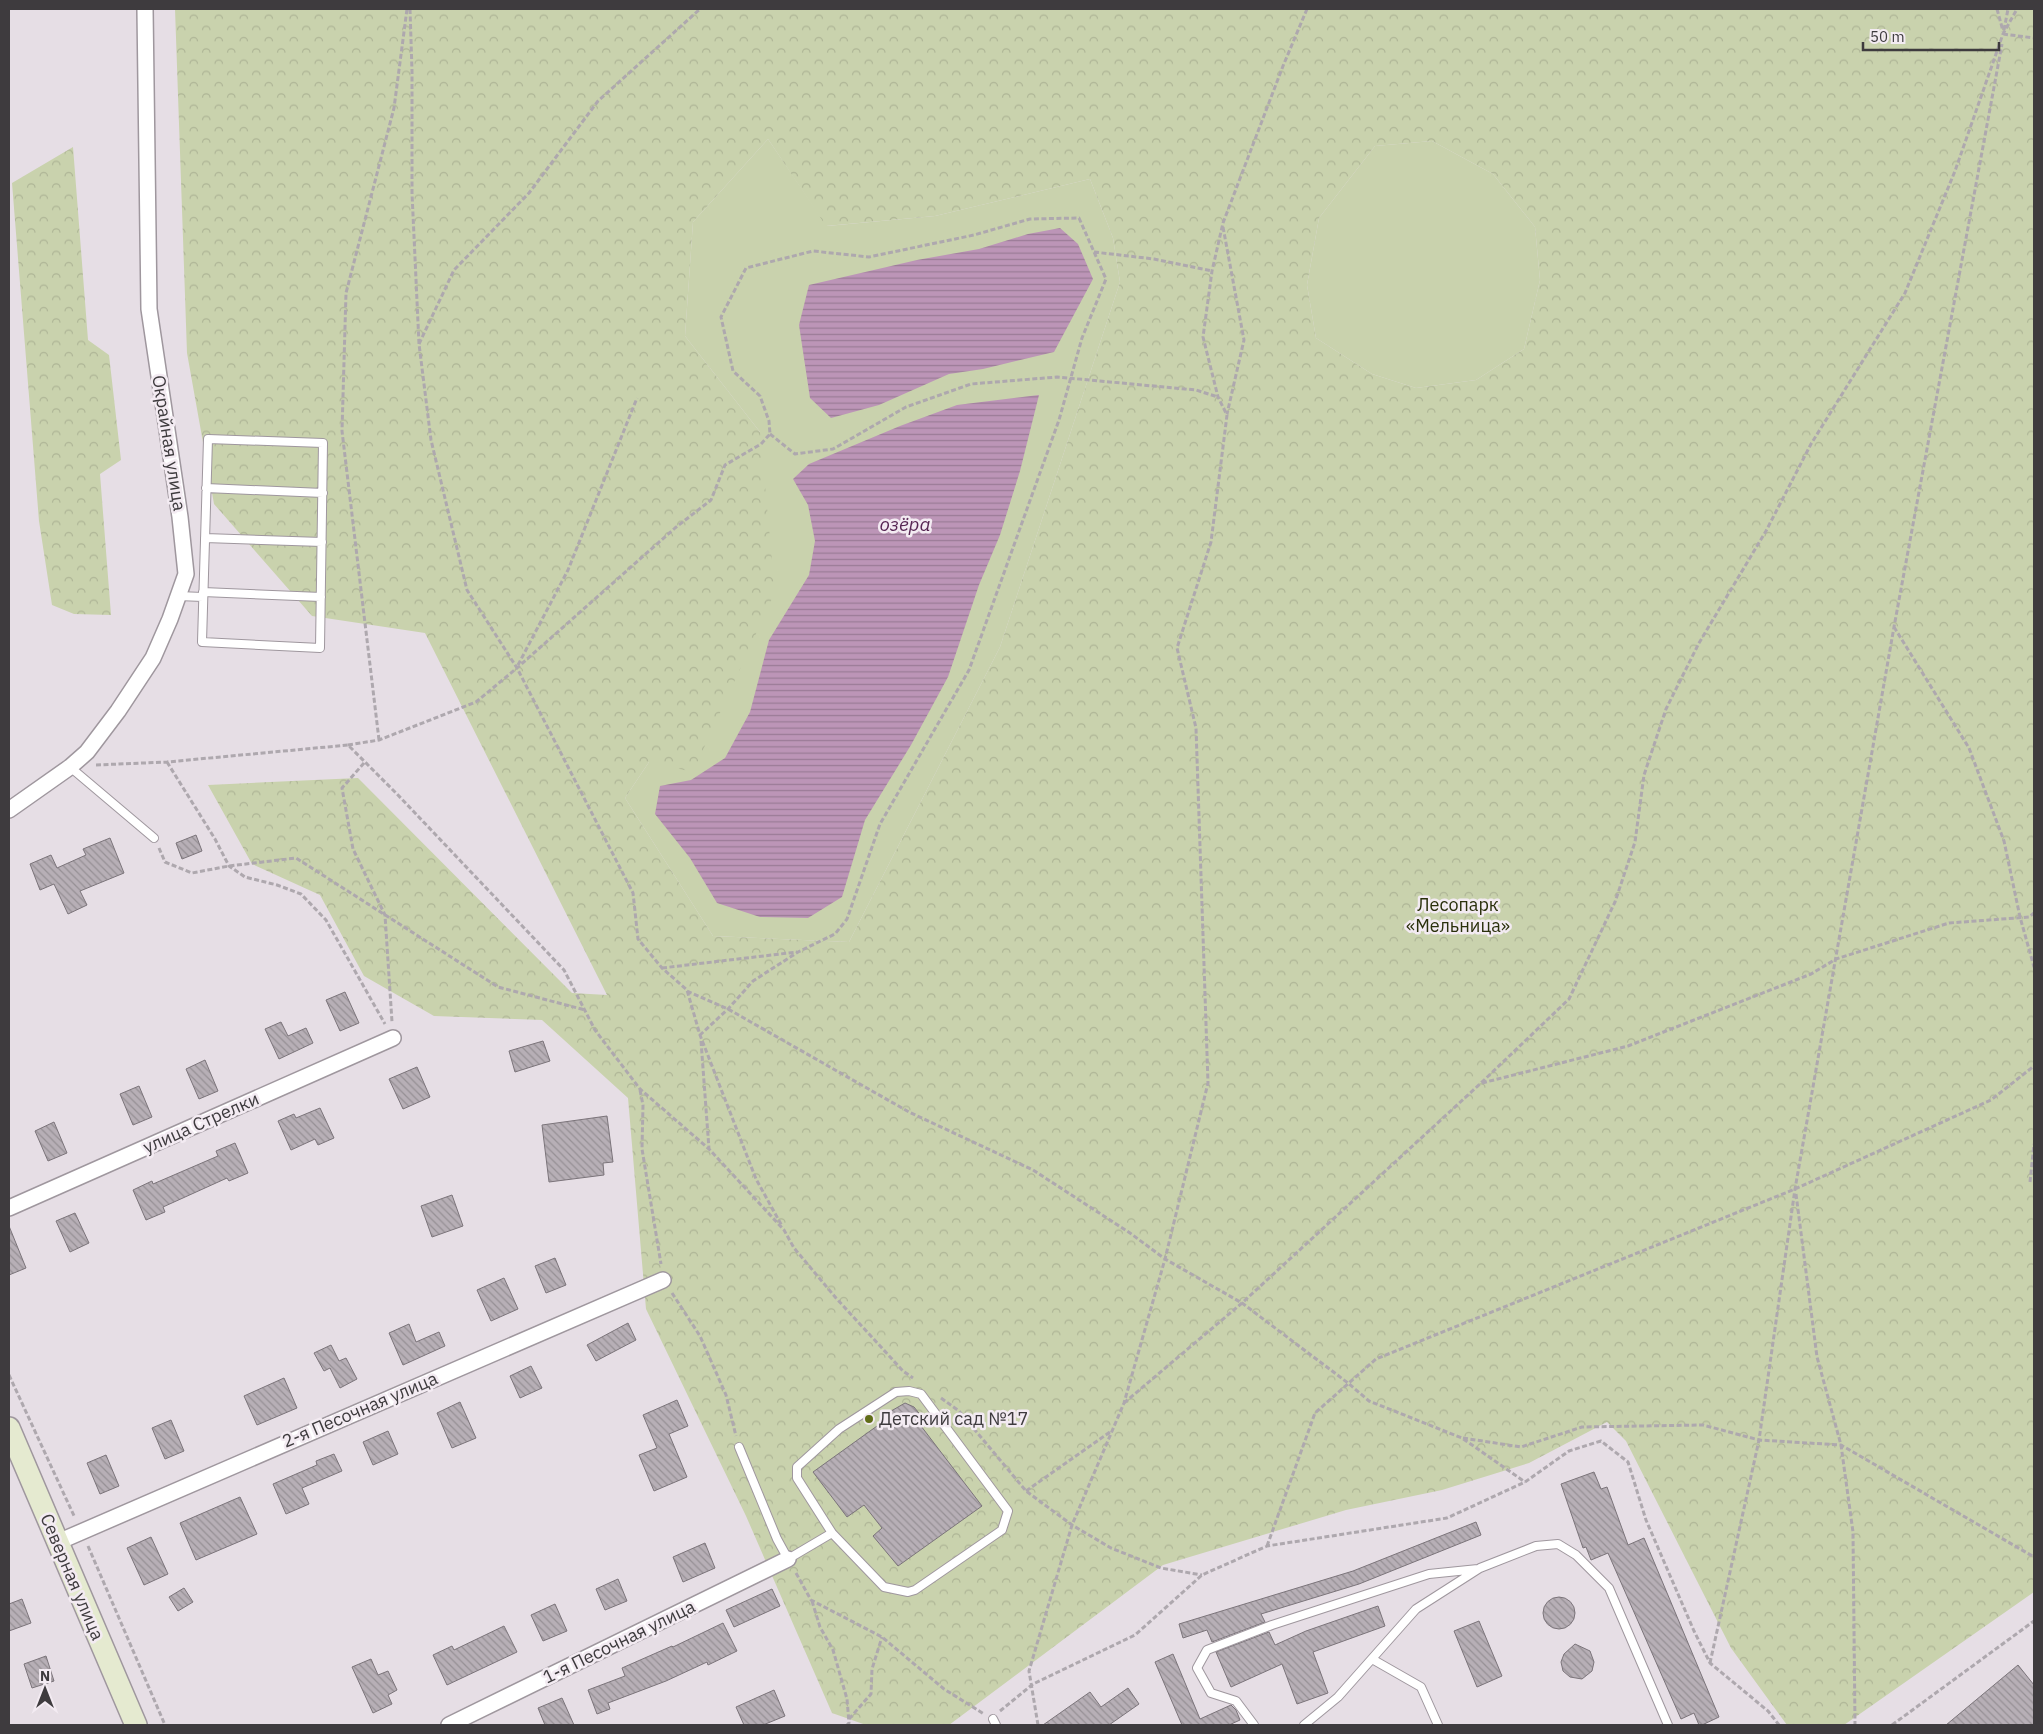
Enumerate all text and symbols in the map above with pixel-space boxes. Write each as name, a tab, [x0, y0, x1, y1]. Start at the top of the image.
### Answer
scale bar	[1863, 20, 1999, 52]
text: 50 m	[1870, 27, 1905, 46]
street label: Окрайная улица	[147, 373, 192, 513]
water label: озёра	[879, 512, 931, 536]
park label: Лесопарк «Мельница»	[1406, 893, 1510, 937]
street label: улица Стрелки	[139, 1087, 262, 1158]
street label: 2-я Песочная улица	[279, 1366, 441, 1453]
place label: Детский сад №17	[879, 1407, 1028, 1430]
marker: Детский сад №17	[863, 1413, 875, 1425]
street label: Северная улица	[35, 1510, 110, 1644]
street label: 1-я Песочная улица	[539, 1594, 699, 1688]
north arrow	[20, 1664, 70, 1714]
text: N	[40, 1667, 50, 1685]

